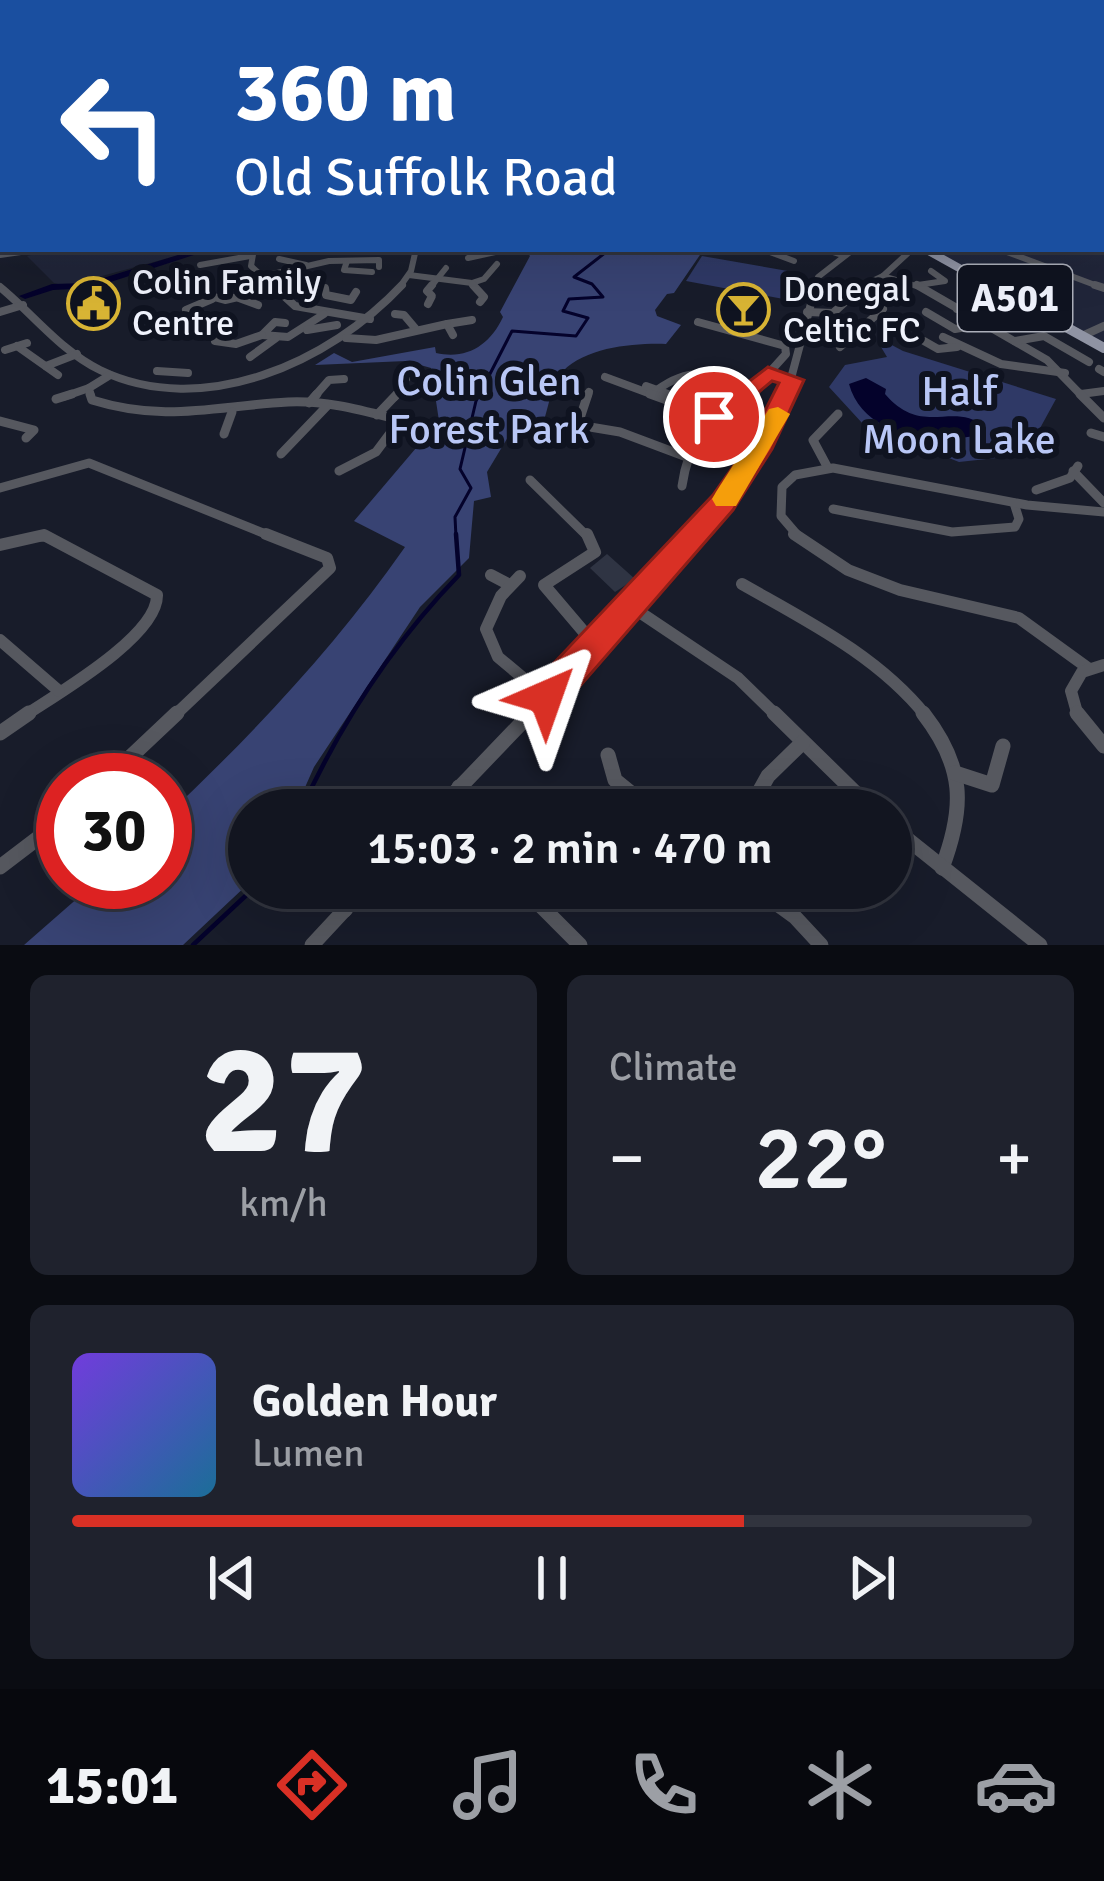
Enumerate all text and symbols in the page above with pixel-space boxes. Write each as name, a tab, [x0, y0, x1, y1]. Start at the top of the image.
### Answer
text: 360 m	[234, 41, 456, 145]
icon: left	[36, 48, 192, 204]
text: Old Suffolk Road	[234, 144, 618, 211]
place label: Colin Family Centre	[132, 260, 321, 346]
road number: A501	[958, 265, 1072, 331]
place label: Donegal Celtic FC	[783, 267, 920, 353]
public building icon: Colin Family Centre	[65, 275, 121, 331]
bar icon: Donegal Celtic FC	[716, 282, 772, 338]
park label: Colin Glen Forest Park	[388, 356, 590, 455]
pin	[663, 366, 765, 468]
park label: Half Moon Lake	[862, 366, 1056, 465]
icon: arrive	[681, 384, 747, 450]
position arrow	[483, 634, 609, 760]
speed limit sign: 30	[36, 753, 192, 909]
text: 15:03 · 2 min · 470 m	[368, 821, 772, 876]
text: 27	[199, 1004, 368, 1197]
text: Climate	[609, 1043, 738, 1091]
text: 22°	[755, 1103, 886, 1214]
text: −	[609, 1118, 645, 1199]
text: +	[996, 1118, 1032, 1199]
text: km/h	[239, 1179, 328, 1227]
text: Golden Hour	[252, 1374, 497, 1429]
text: Lumen	[252, 1429, 365, 1477]
icon: previous	[199, 1545, 265, 1611]
icon: pause	[519, 1545, 585, 1611]
icon: next	[839, 1545, 905, 1611]
icon: directions	[270, 1743, 354, 1827]
icon: music	[446, 1743, 530, 1827]
icon: phone	[622, 1743, 706, 1827]
icon: climate	[798, 1743, 882, 1827]
icon: car	[974, 1743, 1058, 1827]
text: 15:01	[46, 1752, 179, 1819]

